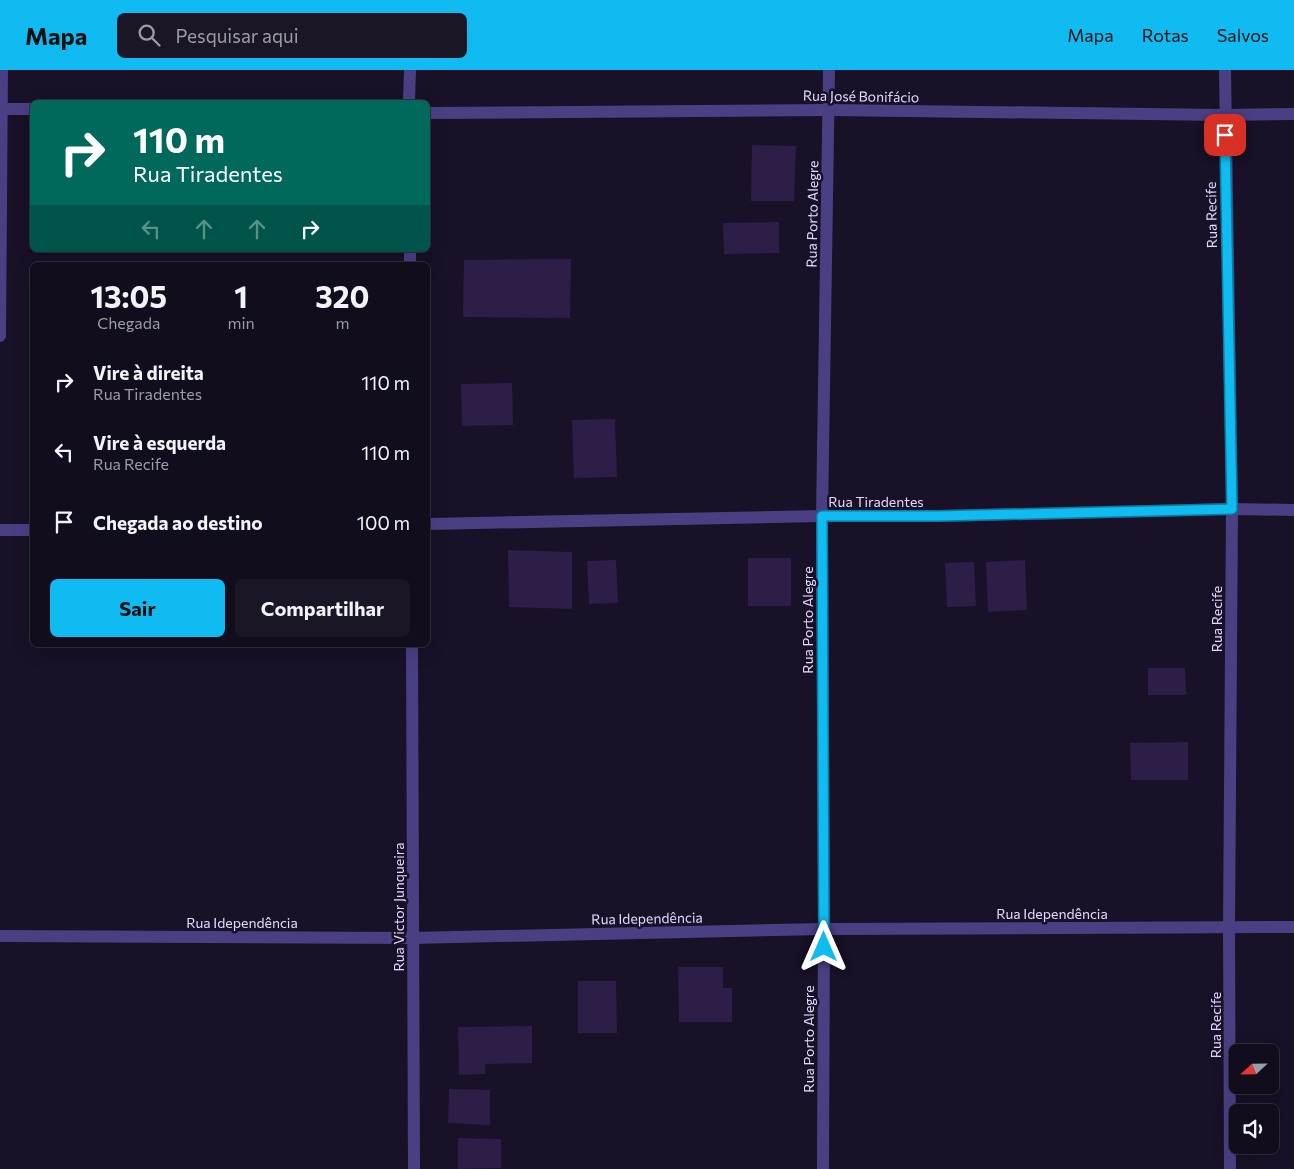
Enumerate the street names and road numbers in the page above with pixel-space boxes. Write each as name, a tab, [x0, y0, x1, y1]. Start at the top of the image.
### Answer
street label: Rua José Bonifácio	[803, 86, 919, 106]
street label: Rua Porto Alegre	[803, 160, 821, 268]
street label: Rua Recife	[1202, 182, 1220, 248]
street label: Rua Tiradentes	[828, 493, 924, 510]
street label: Rua Porto Alegre	[799, 566, 816, 674]
street label: Rua Recife	[1208, 586, 1225, 652]
street label: Rua Victor Junqueira	[390, 842, 407, 972]
street label: Rua Idependência	[996, 905, 1108, 922]
street label: Rua Idependência	[591, 909, 703, 927]
street label: Rua Idependência	[186, 914, 298, 931]
street label: Rua Porto Alegre	[800, 985, 817, 1093]
street label: Rua Recife	[1207, 992, 1224, 1058]

